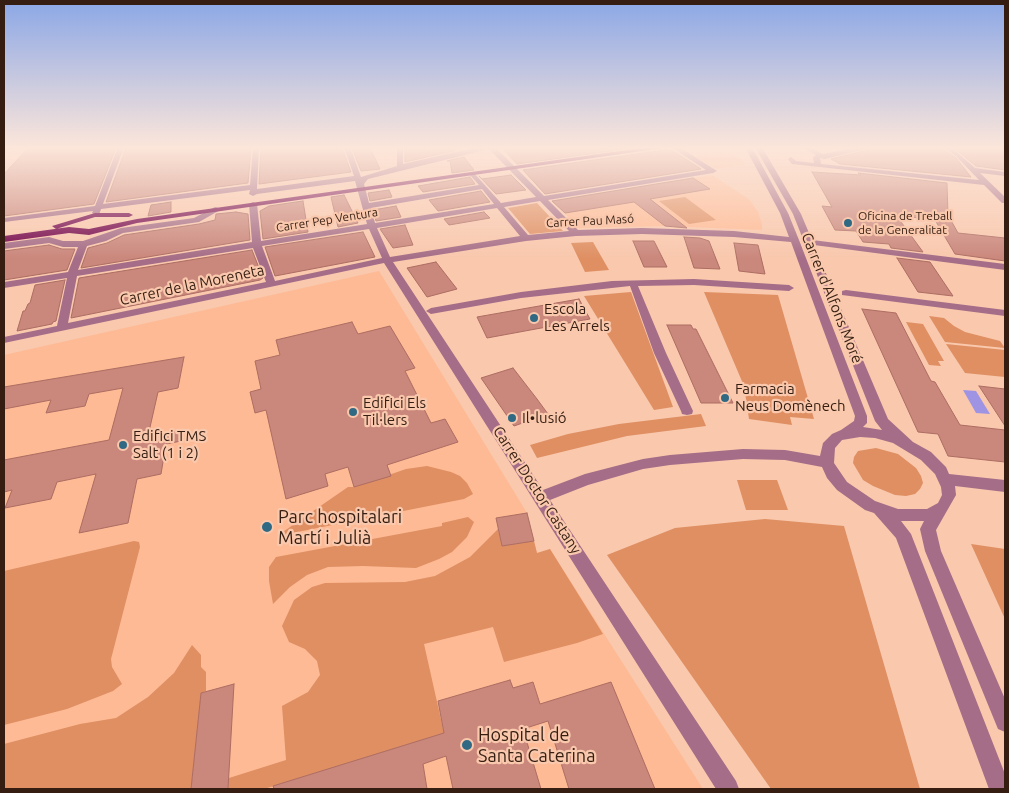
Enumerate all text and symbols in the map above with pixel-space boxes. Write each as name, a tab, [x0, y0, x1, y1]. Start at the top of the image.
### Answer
street label: Carrer Pep Ventura	[275, 205, 379, 235]
place label: Oficina de Treball de la Generalitat	[858, 209, 952, 237]
street label: Carrer Pau Masó	[546, 212, 634, 230]
marker: Oficina de Treball de la Generalitat	[842, 217, 854, 229]
street label: Carrer d'Alfons Moré	[798, 230, 866, 366]
street label: Carrer de la Moreneta	[118, 261, 266, 309]
place label: Escola Les Arrels	[544, 300, 610, 335]
marker: Escola Les Arrels	[528, 312, 540, 324]
place label: Farmacia Neus Domènech	[735, 380, 845, 415]
marker: Farmacia Neus Domènech	[719, 392, 731, 404]
place label: Edifici Els Til·lers	[363, 394, 426, 429]
marker: Edifici Els Til·lers	[347, 406, 359, 418]
place label: Il•lusió	[522, 409, 567, 427]
marker: Il•lusió	[506, 412, 518, 424]
street label: Carrer Doctor Castany	[489, 423, 585, 557]
place label: Edifici TMS Salt (1 i 2)	[133, 427, 206, 462]
marker: Edifici TMS Salt (1 i 2)	[117, 439, 129, 451]
place label: Parc hospitalari Martí i Julià	[278, 506, 402, 548]
marker: Parc hospitalari Martí i Julià	[260, 520, 274, 534]
place label: Hospital de Santa Caterina	[478, 724, 595, 766]
marker: Hospital de Santa Caterina	[460, 738, 474, 752]

